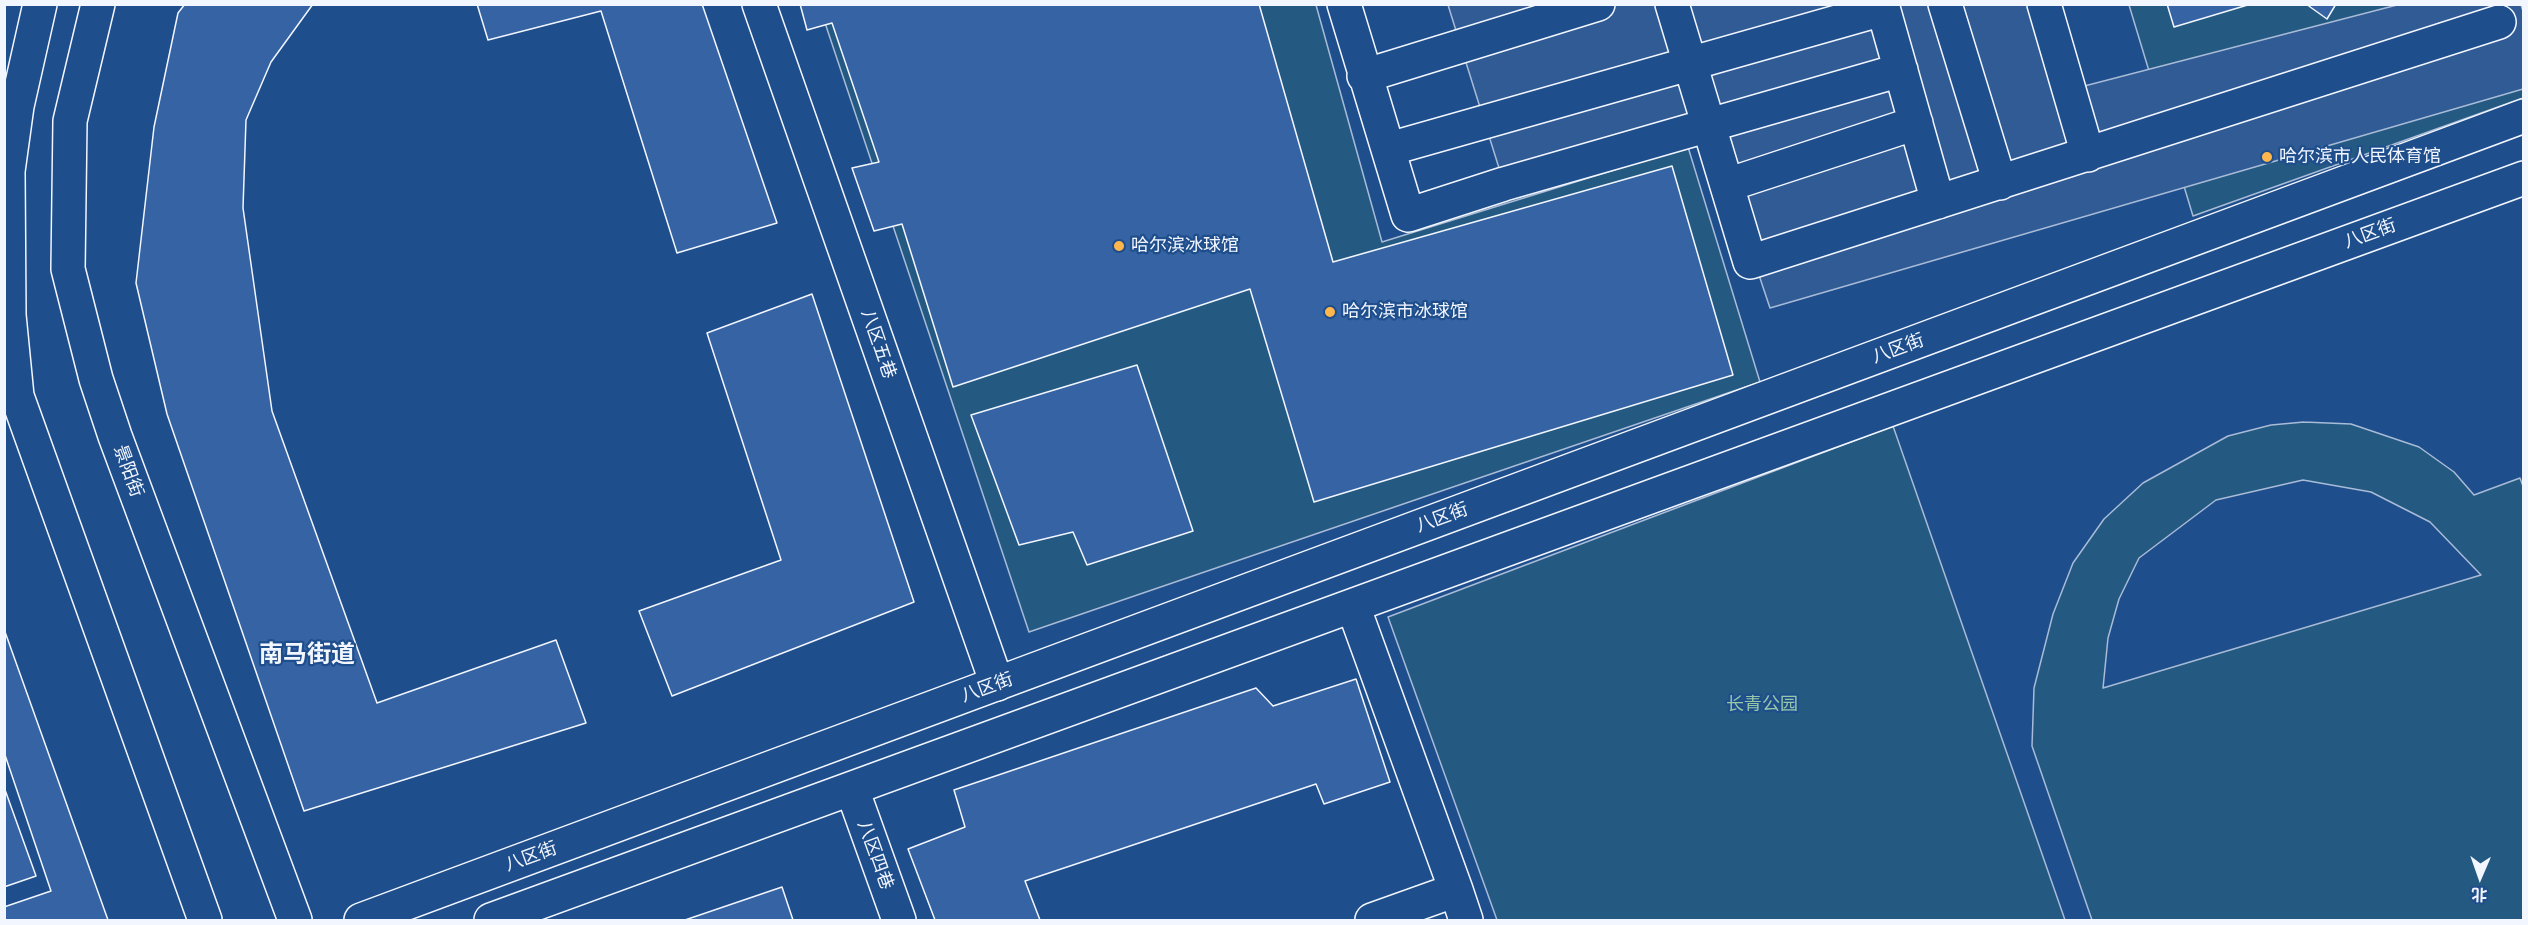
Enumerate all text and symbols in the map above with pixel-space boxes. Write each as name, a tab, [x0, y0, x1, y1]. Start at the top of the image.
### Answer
place label: 哈尔滨市人民体育馆	[2279, 146, 2441, 168]
marker: 哈尔滨市人民体育馆	[2260, 150, 2274, 164]
street label: 八区街	[2341, 215, 2399, 253]
place label: 哈尔滨冰球馆	[1131, 235, 1239, 257]
marker: 哈尔滨冰球馆	[1112, 239, 1126, 253]
place label: 哈尔滨市冰球馆	[1342, 301, 1468, 323]
marker: 哈尔滨市冰球馆	[1323, 305, 1337, 319]
street label: 八区五巷	[856, 306, 900, 382]
street label: 八区街	[1869, 330, 1927, 368]
street label: 景阳街	[109, 442, 147, 500]
street label: 八区街	[1413, 499, 1471, 537]
district label: 南马街道	[259, 641, 355, 669]
street label: 八区街	[958, 669, 1016, 707]
park label: 长青公园	[1726, 694, 1798, 716]
street label: 八区四巷	[853, 817, 897, 893]
street label: 八区街	[502, 838, 560, 876]
north arrow	[2450, 847, 2510, 907]
text: 北	[2471, 884, 2488, 906]

